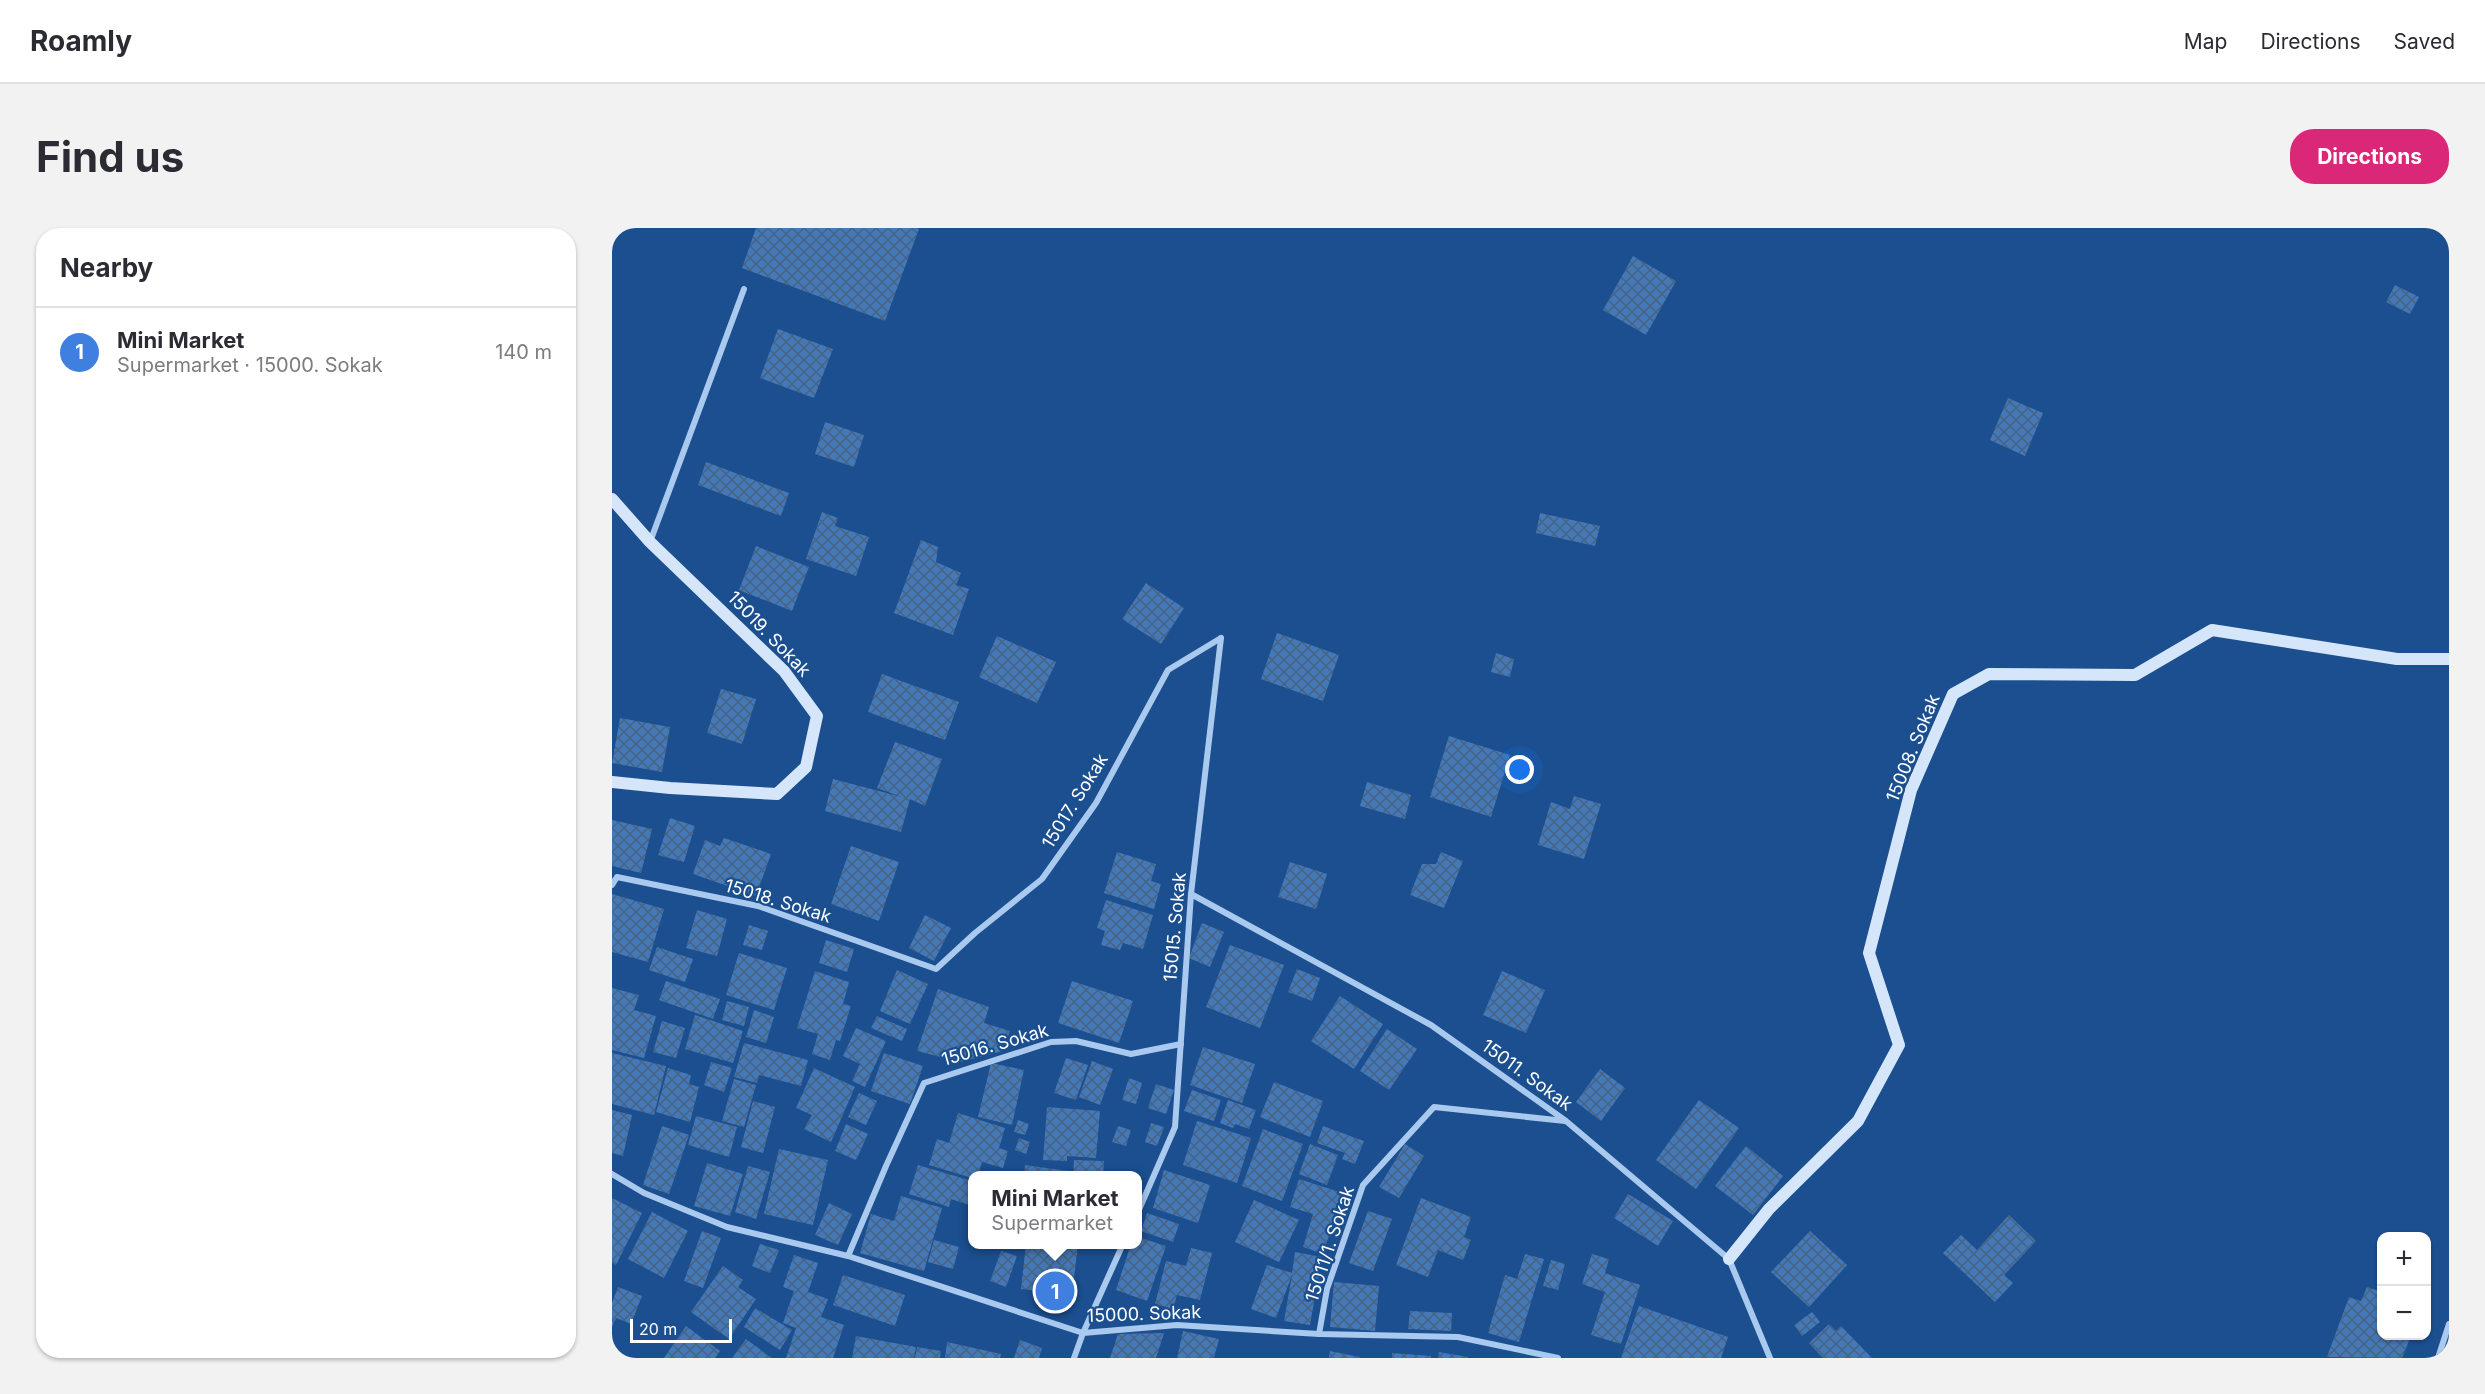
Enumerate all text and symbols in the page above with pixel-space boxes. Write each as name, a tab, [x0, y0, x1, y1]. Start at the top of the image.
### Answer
text: Roamly	[30, 24, 132, 58]
text: Map	[2184, 29, 2227, 54]
text: Directions	[2260, 29, 2361, 54]
text: Saved	[2394, 29, 2455, 54]
button: Directions	[2290, 129, 2449, 184]
text: Find us	[36, 131, 184, 182]
text: Nearby	[60, 252, 153, 283]
text: Mini Market	[117, 327, 244, 353]
text: 1	[75, 340, 84, 364]
text: 140 m	[495, 340, 552, 364]
text: Supermarket · 15000. Sokak	[117, 353, 383, 377]
street label: 15019. Sokak	[724, 587, 815, 681]
street label: 15008. Sokak	[1881, 691, 1944, 805]
street label: 15017. Sokak	[1037, 750, 1112, 852]
your location	[1505, 755, 1534, 784]
street label: 15015. Sokak	[1159, 871, 1190, 983]
street label: 15018. Sokak	[722, 874, 834, 927]
street label: 15016. Sokak	[939, 1019, 1051, 1070]
street label: 15011. Sokak	[1478, 1035, 1577, 1115]
popup	[968, 1171, 1142, 1249]
street label: 15011/1. Sokak	[1301, 1183, 1358, 1304]
text: Mini Market	[991, 1185, 1119, 1211]
text: Supermarket	[991, 1211, 1113, 1235]
map controls	[2377, 1232, 2431, 1340]
button: +	[2377, 1232, 2431, 1286]
pin: 1	[1036, 1268, 1074, 1314]
button: −	[2377, 1286, 2431, 1340]
street label: 15000. Sokak	[1086, 1301, 1202, 1326]
scale bar	[630, 1316, 732, 1344]
text: 20 m	[639, 1319, 677, 1339]

